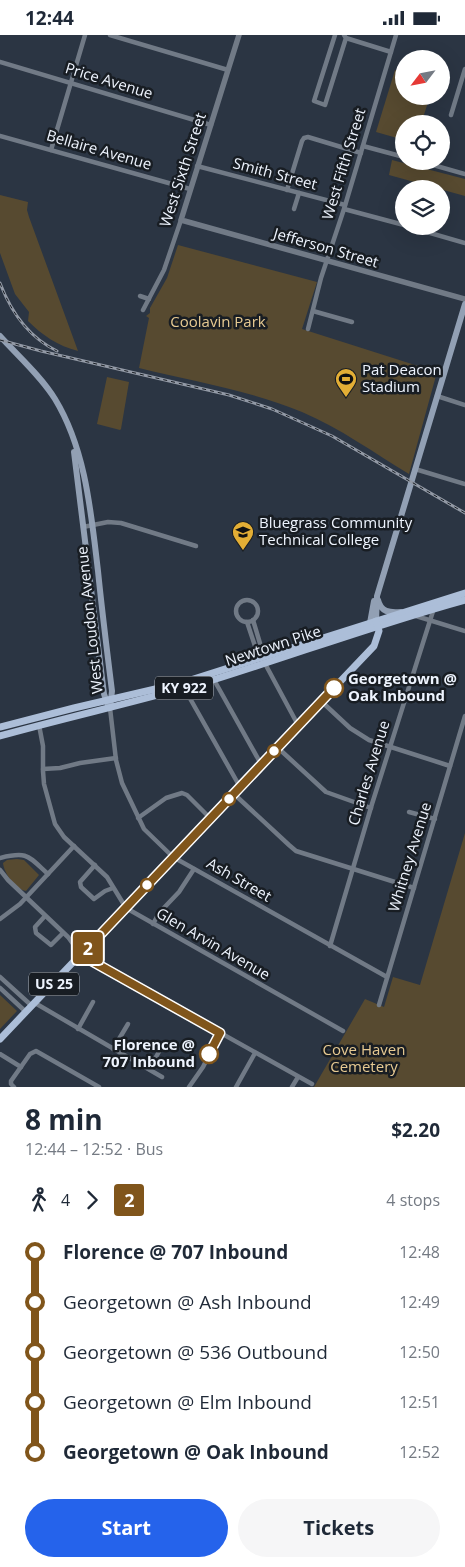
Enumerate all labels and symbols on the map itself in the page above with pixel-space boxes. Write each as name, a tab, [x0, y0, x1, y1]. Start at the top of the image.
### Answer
north arrow	[395, 50, 450, 105]
street label: Price Avenue	[63, 57, 156, 103]
street label: West Fifth Street	[317, 106, 370, 222]
street label: West Sixth Street	[154, 110, 210, 229]
street label: Bellaire Avenue	[44, 124, 154, 174]
street label: Smith Street	[231, 152, 320, 194]
street label: Jefferson Street	[270, 222, 381, 272]
park label: Coolavin Park	[170, 311, 266, 331]
place label: Pat Deacon Stadium	[362, 359, 442, 396]
sports icon: Pat Deacon Stadium	[334, 367, 358, 398]
place label: Bluegrass Community Technical College	[259, 512, 413, 549]
school or university icon: Bluegrass Community Technical College	[231, 520, 255, 551]
street label: West Loudon Avenue	[71, 545, 107, 695]
street label: Newtown Pike	[222, 620, 323, 670]
place label: Georgetown @ Oak Inbound	[348, 668, 457, 705]
road number: KY 922	[155, 676, 213, 699]
marker: Georgetown @ Oak Inbound	[324, 678, 344, 698]
street label: Charles Avenue	[343, 718, 393, 828]
unlabelled marker	[267, 744, 281, 758]
unlabelled marker	[222, 792, 236, 806]
street label: Whitney Avenue	[383, 800, 435, 914]
street label: Ash Street	[203, 853, 276, 906]
unlabelled marker	[140, 878, 154, 892]
street label: Glen Arvin Avenue	[153, 902, 274, 984]
line badge: 2	[72, 932, 104, 964]
road number: US 25	[29, 973, 79, 996]
place label: Florence @ 707 Inbound	[103, 1034, 195, 1071]
park label: Cove Haven Cemetery	[323, 1039, 405, 1076]
marker: Florence @ 707 Inbound	[199, 1044, 219, 1064]

